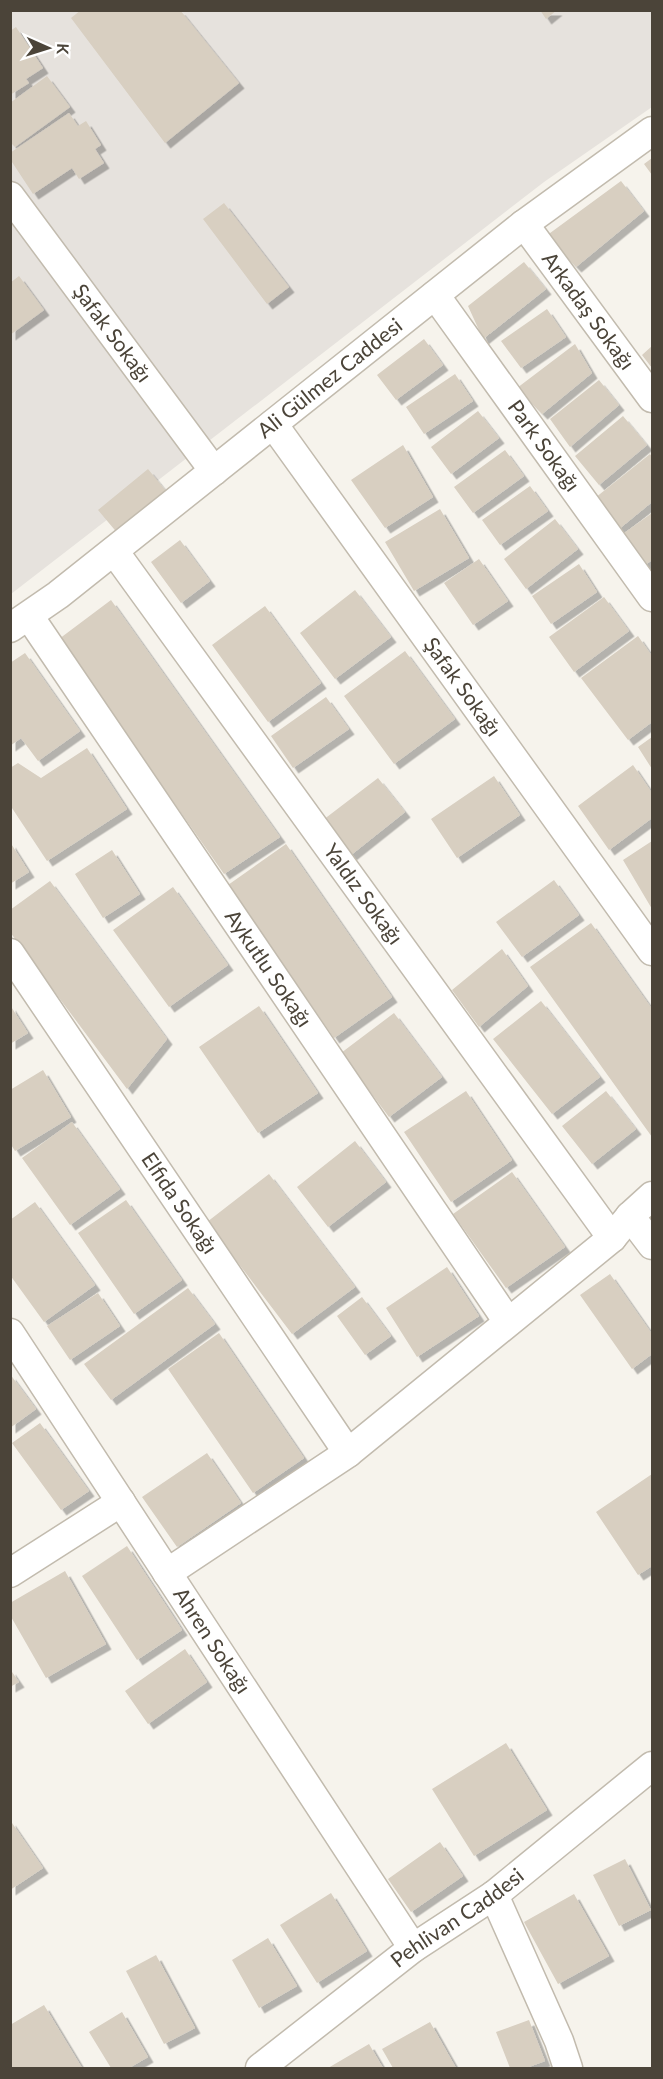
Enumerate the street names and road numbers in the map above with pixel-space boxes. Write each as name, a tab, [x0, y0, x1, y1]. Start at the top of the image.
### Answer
street label: Arkadaş Sokağı	[538, 246, 641, 374]
street label: Şafak Sokağı	[69, 279, 158, 386]
street label: Ali Gülmez Caddesi	[252, 312, 407, 442]
street label: Park Sokağı	[503, 395, 586, 496]
street label: Şafak Sokağı	[419, 632, 507, 740]
street label: Yaldız Sokağı	[319, 838, 409, 949]
street label: Aykutlu Sokağı	[221, 904, 318, 1031]
street label: Elfida Sokağı	[137, 1147, 223, 1258]
street label: Ahren Sokağı	[169, 1582, 257, 1698]
street label: Pehlivan Caddesi	[385, 1862, 528, 1972]

